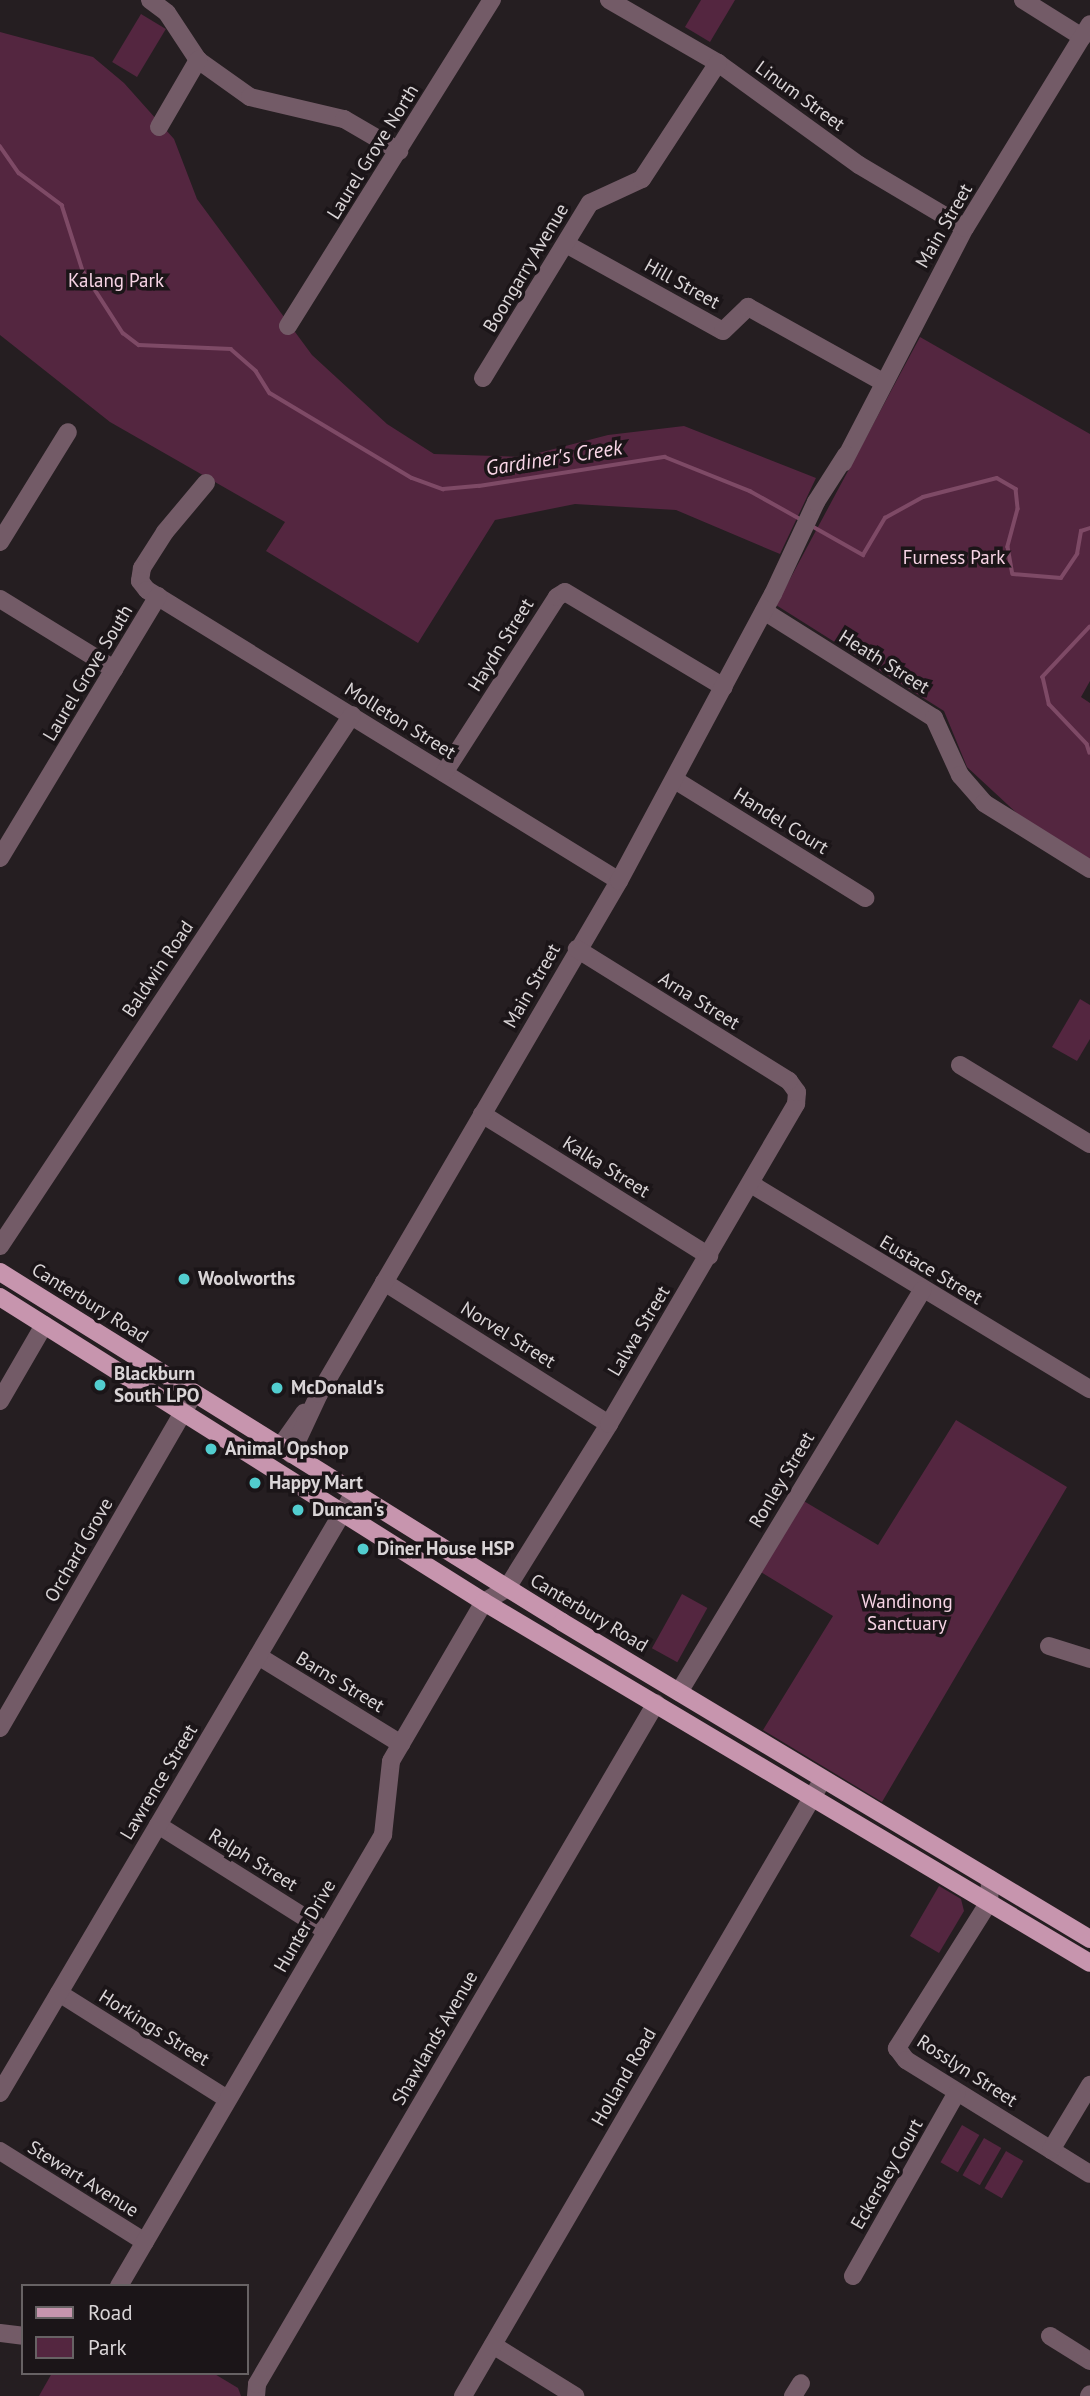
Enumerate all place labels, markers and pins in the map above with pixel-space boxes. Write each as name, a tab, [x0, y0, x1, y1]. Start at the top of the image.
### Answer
place label: Woolworths	[198, 1268, 295, 1290]
marker: Woolworths	[176, 1271, 192, 1287]
place label: Blackburn South LPO	[114, 1363, 199, 1407]
marker: Blackburn South LPO	[92, 1377, 108, 1393]
place label: McDonald's	[291, 1377, 384, 1399]
marker: McDonald's	[269, 1380, 285, 1396]
place label: Animal Opshop	[225, 1438, 349, 1460]
marker: Animal Opshop	[203, 1441, 219, 1457]
place label: Happy Mart	[269, 1472, 363, 1494]
marker: Happy Mart	[247, 1475, 263, 1491]
place label: Duncan's	[312, 1499, 384, 1521]
marker: Duncan's	[290, 1502, 306, 1518]
place label: Diner House HSP	[377, 1538, 514, 1560]
marker: Diner House HSP	[355, 1541, 371, 1557]

